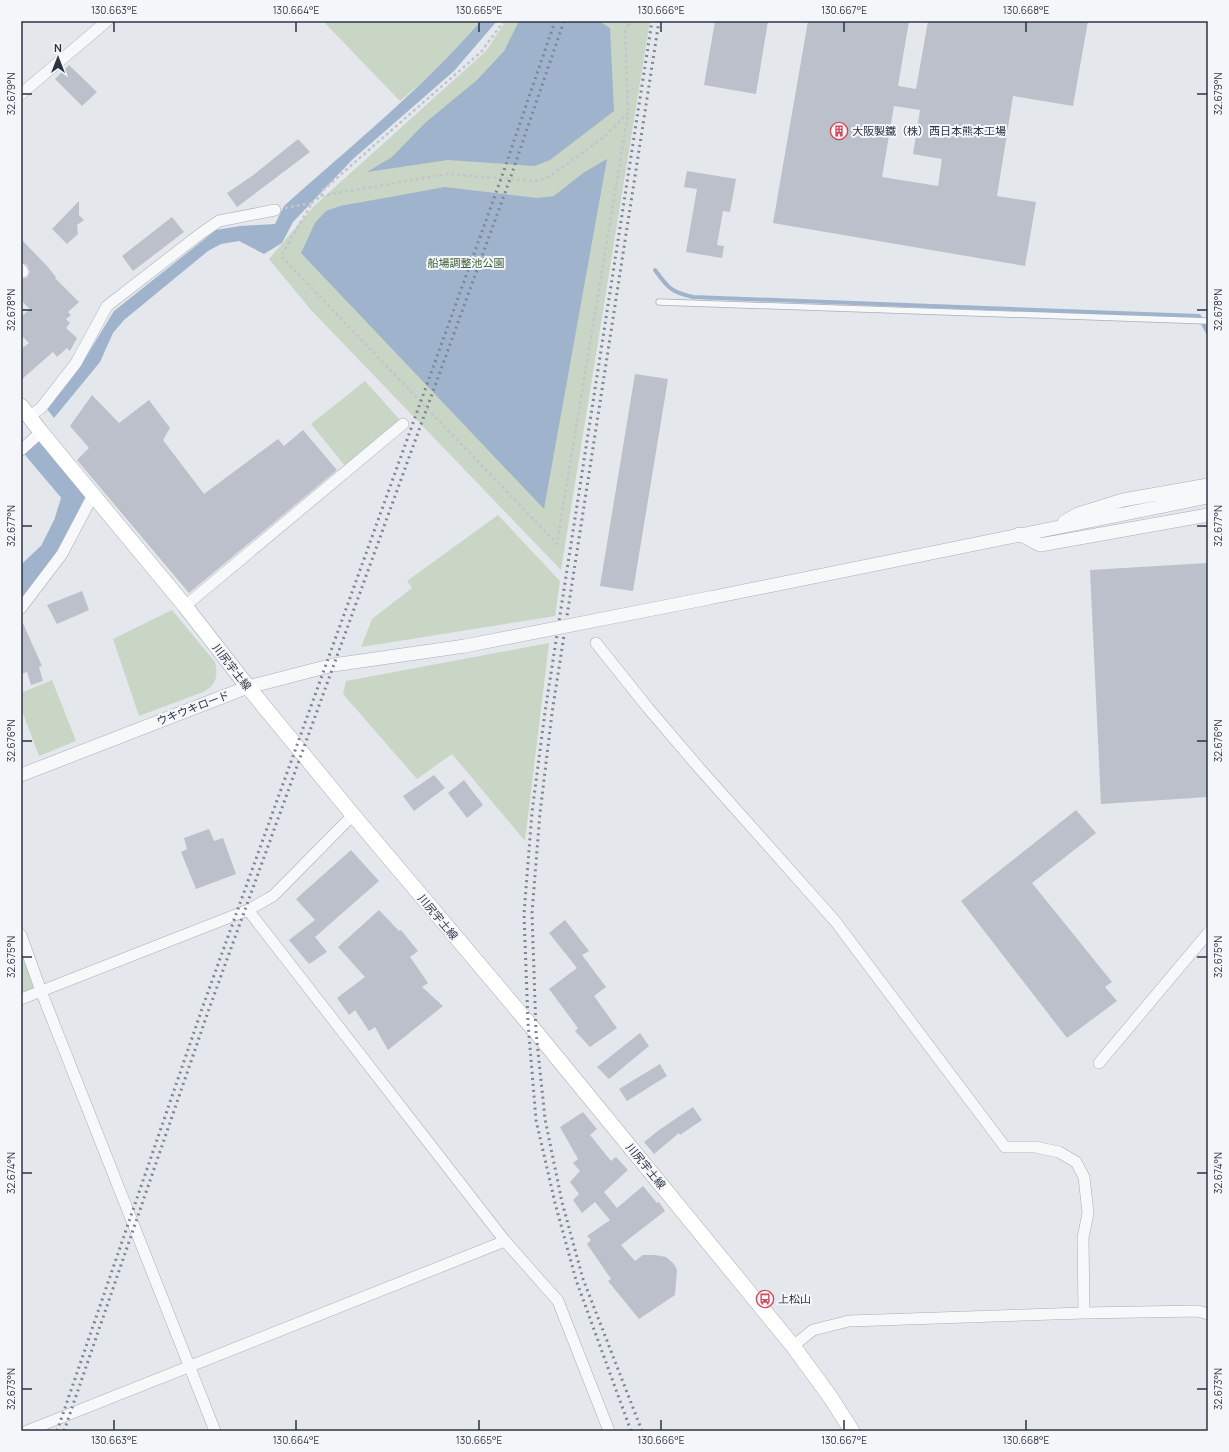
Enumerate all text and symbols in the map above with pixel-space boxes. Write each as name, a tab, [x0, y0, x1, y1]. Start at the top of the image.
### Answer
text: 130.663°E	[91, 3, 137, 17]
text: 130.664°E	[273, 3, 320, 17]
text: 130.665°E	[456, 3, 503, 17]
text: 130.666°E	[638, 3, 685, 17]
text: 130.667°E	[821, 3, 867, 17]
text: 130.668°E	[1003, 3, 1050, 17]
north arrow	[38, 38, 78, 78]
text: N	[54, 40, 62, 55]
text: 32.679°N	[4, 73, 18, 115]
text: 32.679°N	[1211, 73, 1225, 115]
building icon: 大阪製鐵（株）西日本熊本工場	[829, 121, 849, 141]
place label: 大阪製鐵（株）西日本熊本工場	[852, 123, 1006, 138]
park label: 船場調整池公園	[428, 255, 505, 270]
text: 32.678°N	[4, 289, 18, 331]
text: 32.678°N	[1211, 289, 1225, 331]
text: 32.677°N	[4, 505, 18, 547]
text: 32.677°N	[1211, 505, 1225, 547]
street label: 川尻宇土線	[210, 640, 255, 693]
street label: ウキウキロード	[154, 687, 231, 728]
text: 32.676°N	[4, 720, 18, 762]
text: 32.676°N	[1211, 720, 1225, 762]
street label: 川尻宇土線	[415, 891, 462, 943]
text: 32.675°N	[4, 936, 18, 978]
text: 32.675°N	[1211, 936, 1225, 978]
street label: 川尻宇土線	[623, 1140, 670, 1192]
text: 32.674°N	[4, 1152, 18, 1194]
text: 32.674°N	[1211, 1152, 1225, 1194]
bus stop icon: 上松山	[755, 1289, 775, 1309]
place label: 上松山	[778, 1291, 811, 1306]
text: 32.673°N	[4, 1368, 18, 1410]
text: 32.673°N	[1211, 1368, 1225, 1410]
text: 130.663°E	[91, 1433, 137, 1447]
text: 130.664°E	[273, 1433, 320, 1447]
text: 130.665°E	[456, 1433, 503, 1447]
text: 130.666°E	[638, 1433, 685, 1447]
text: 130.667°E	[821, 1433, 867, 1447]
text: 130.668°E	[1003, 1433, 1050, 1447]

